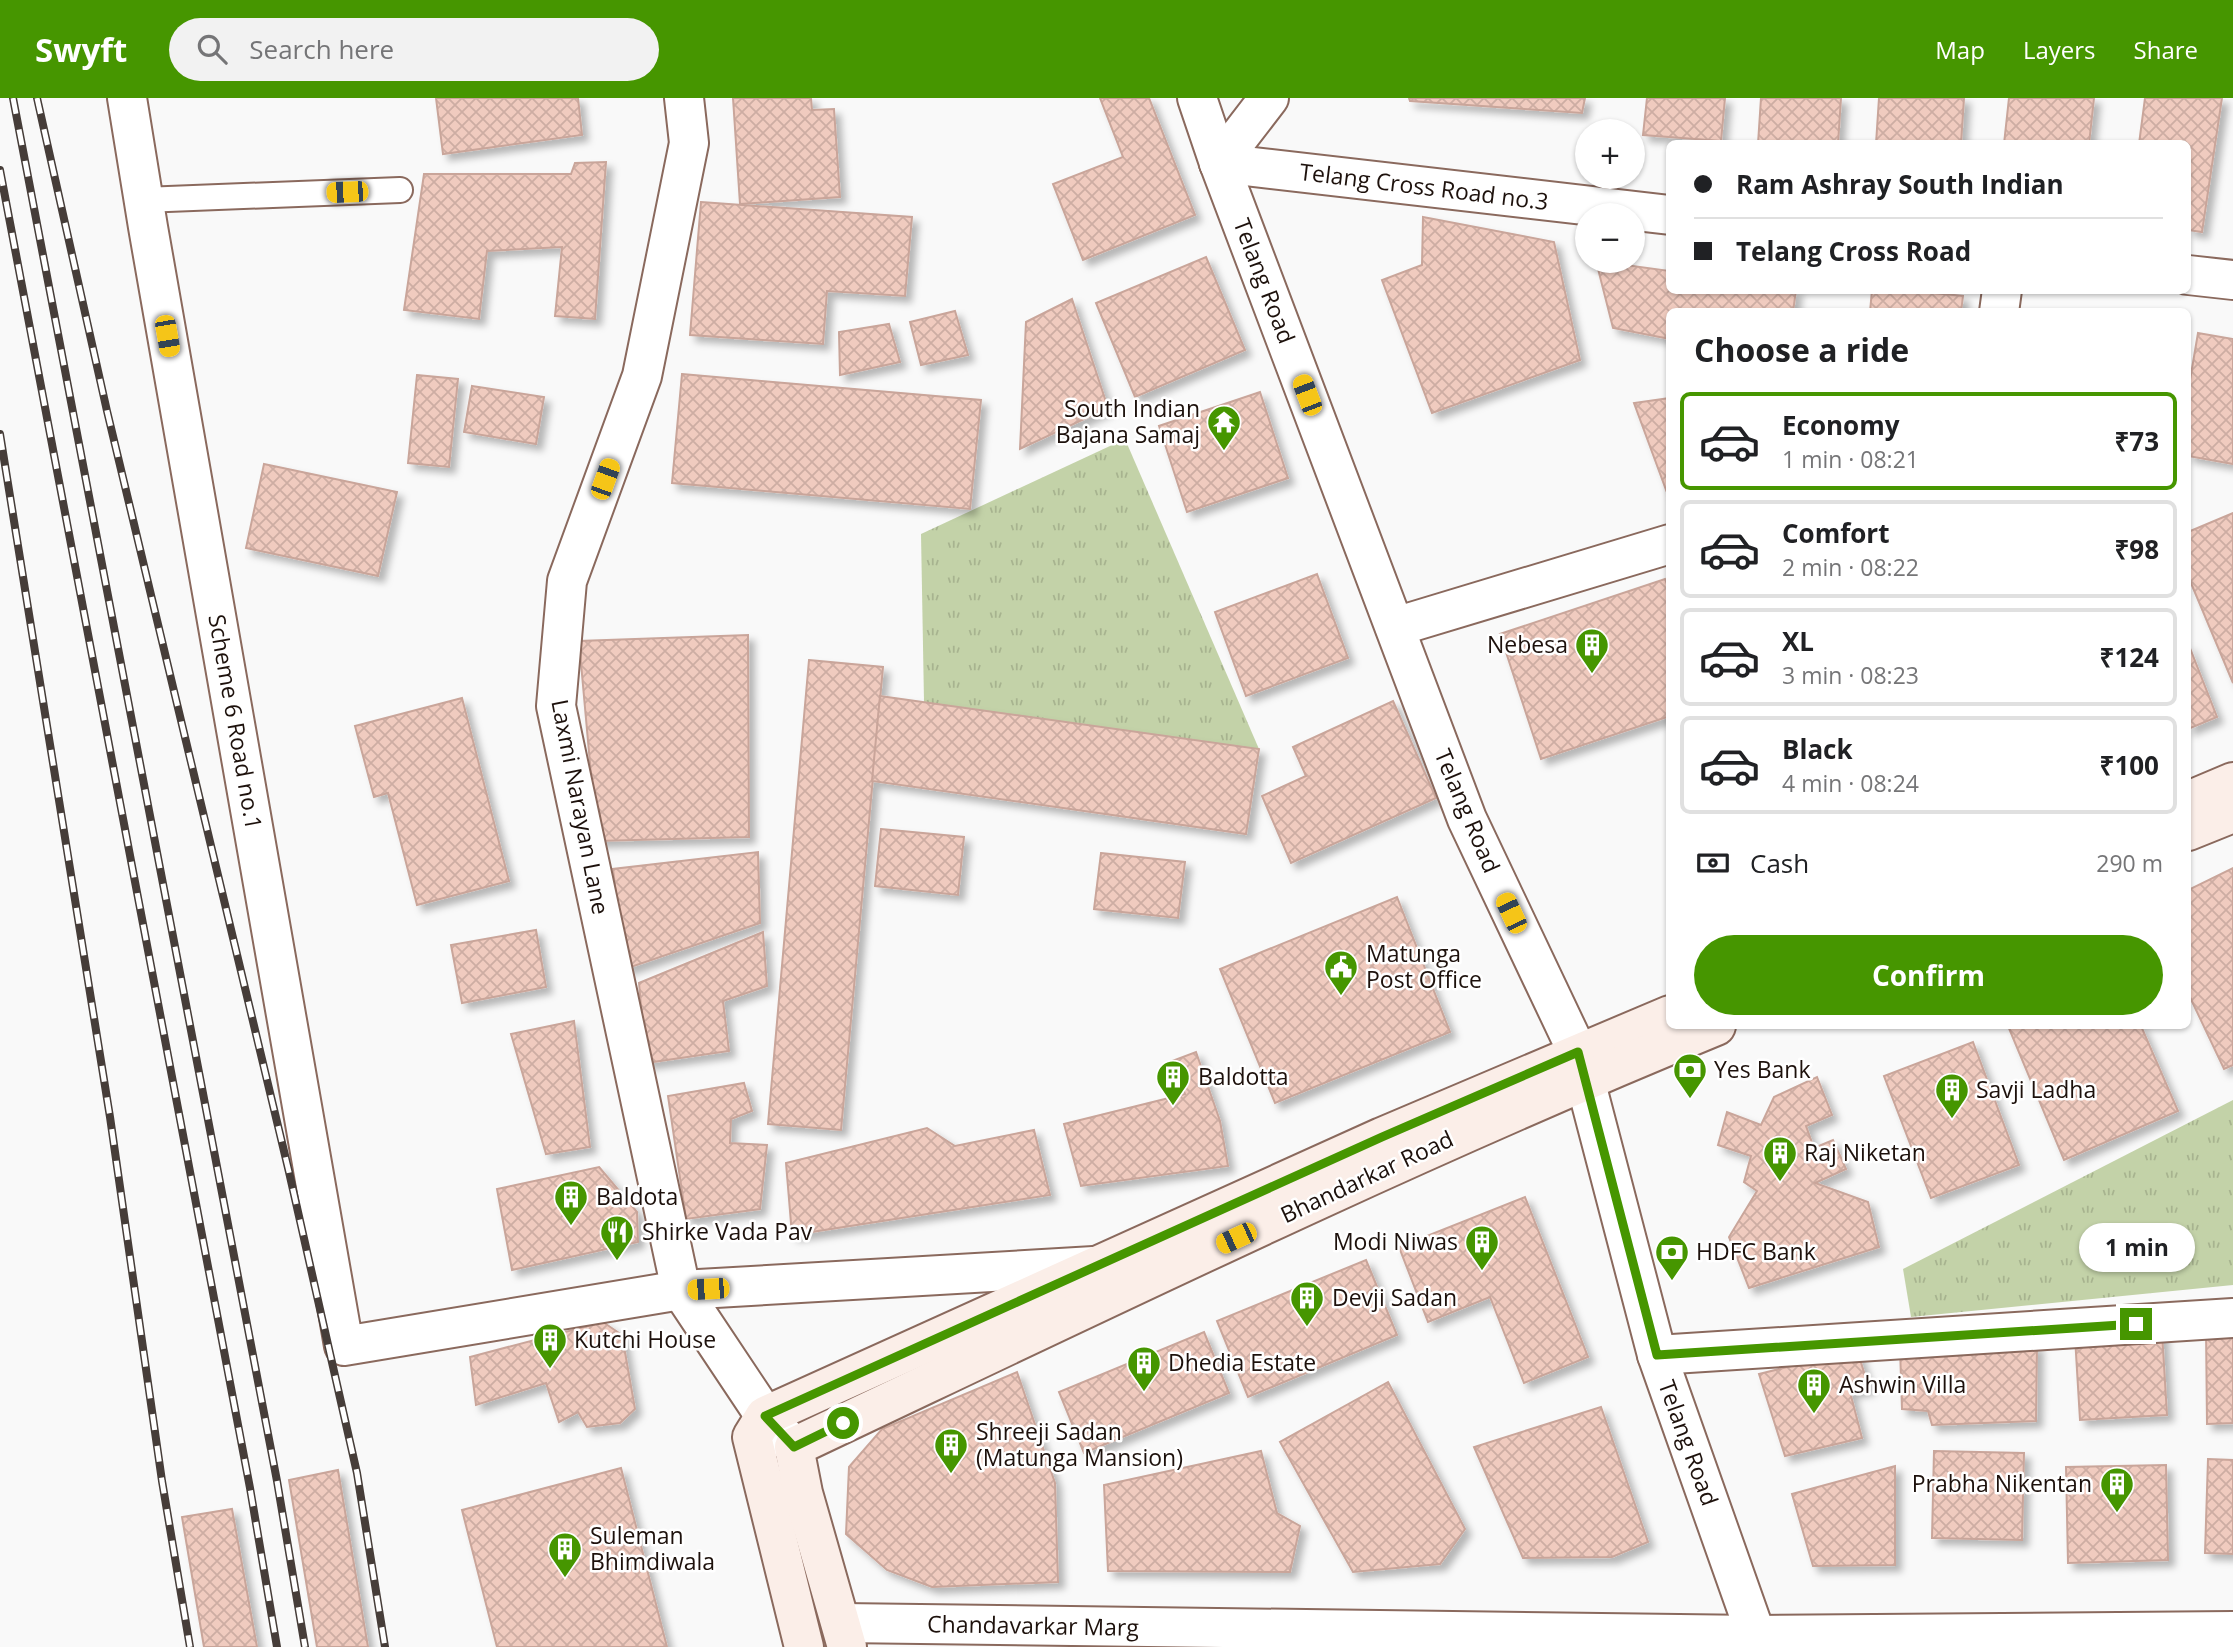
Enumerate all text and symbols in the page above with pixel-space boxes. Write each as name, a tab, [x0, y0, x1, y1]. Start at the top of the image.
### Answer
search box	[169, 18, 659, 81]
text: Swyft	[35, 27, 127, 72]
icon: search	[193, 30, 231, 68]
text: Search here	[249, 31, 394, 67]
text: Map	[1935, 33, 1985, 66]
text: Layers	[2023, 33, 2096, 66]
text: Share	[2134, 33, 2198, 66]
map controls	[1575, 119, 1645, 273]
button: +	[1575, 119, 1645, 189]
street label: Telang Cross Road no.3	[1298, 155, 1550, 217]
text: Ram Ashray South Indian	[1736, 166, 2064, 202]
car	[326, 181, 369, 203]
button: −	[1575, 203, 1645, 273]
street label: Telang Road	[1226, 213, 1303, 348]
text: Telang Cross Road	[1736, 233, 1971, 269]
car	[154, 313, 181, 359]
text: Choose a ride	[1694, 328, 1909, 371]
car	[1290, 372, 1325, 418]
place label: South Indian Bajana Samaj	[1056, 392, 1200, 450]
temple icon: South Indian Bajana Samaj	[1205, 403, 1243, 452]
text: Economy	[1782, 407, 1900, 443]
icon: car	[1698, 410, 1761, 473]
text: ₹73	[2114, 423, 2159, 459]
text: 1 min · 08:21	[1782, 443, 1919, 475]
car	[588, 456, 623, 502]
text: Comfort	[1782, 515, 1889, 551]
icon: car	[1698, 518, 1761, 581]
text: ₹98	[2114, 531, 2159, 567]
text: 2 min · 08:22	[1782, 551, 1919, 583]
street label: Scheme 6 Road no.1	[201, 612, 271, 832]
text: XL	[1782, 623, 1814, 659]
building icon: Nebesa	[1573, 626, 1611, 675]
icon: car	[1698, 626, 1761, 689]
place label: Nebesa	[1487, 628, 1568, 660]
text: ₹124	[2100, 639, 2159, 675]
text: 3 min · 08:23	[1782, 659, 1919, 691]
street label: Laxmi Narayan Lane	[544, 697, 618, 917]
text: Black	[1782, 731, 1853, 767]
icon: car	[1698, 734, 1761, 797]
street label: Telang Road	[1427, 744, 1508, 877]
text: ₹100	[2100, 747, 2159, 783]
text: 4 min · 08:24	[1782, 767, 1919, 799]
icon: cash	[1694, 844, 1732, 882]
text: Cash	[1750, 845, 1809, 881]
text: 290 m	[2096, 847, 2163, 879]
car	[1493, 890, 1530, 936]
button: Confirm	[1694, 935, 2163, 1015]
place label: Matunga Post Office	[1366, 937, 1482, 995]
public building icon: Matunga Post Office	[1322, 948, 1360, 997]
bank icon: Yes Bank	[1671, 1051, 1709, 1100]
place label: Yes Bank	[1714, 1053, 1811, 1085]
building icon: Baldotta	[1154, 1058, 1192, 1107]
place label: Baldotta	[1198, 1060, 1289, 1092]
building icon: Savji Ladha	[1933, 1071, 1971, 1120]
place label: Savji Ladha	[1976, 1073, 2096, 1105]
street label: Bhandarkar Road	[1275, 1122, 1458, 1230]
building icon: Raj Niketan	[1761, 1134, 1799, 1183]
place label: Raj Niketan	[1804, 1136, 1926, 1168]
building icon: Baldota	[552, 1178, 590, 1227]
place label: Baldota	[596, 1180, 678, 1212]
restaurant icon: Shirke Vada Pav	[598, 1213, 636, 1262]
place label: Shirke Vada Pav	[642, 1215, 813, 1247]
car	[1213, 1220, 1260, 1256]
callout: 1 min	[2078, 1222, 2194, 1272]
building icon: Modi Niwas	[1463, 1223, 1501, 1272]
place label: Modi Niwas	[1333, 1225, 1458, 1257]
text: 1 min	[2105, 1231, 2169, 1263]
bank icon: HDFC Bank	[1653, 1233, 1691, 1282]
place label: HDFC Bank	[1696, 1235, 1816, 1267]
car	[687, 1277, 730, 1301]
building icon: Devji Sadan	[1288, 1279, 1326, 1328]
place label: Devji Sadan	[1332, 1281, 1457, 1313]
route end	[2120, 1308, 2152, 1340]
building icon: Kutchi House	[531, 1321, 569, 1370]
place label: Kutchi House	[574, 1323, 716, 1355]
building icon: Dhedia Estate	[1125, 1344, 1163, 1393]
place label: Dhedia Estate	[1168, 1346, 1316, 1378]
building icon: Ashwin Villa	[1795, 1366, 1833, 1415]
place label: Ashwin Villa	[1839, 1368, 1966, 1400]
street label: Telang Road	[1651, 1375, 1726, 1510]
route start	[827, 1407, 859, 1439]
place label: Shreeji Sadan (Matunga Mansion)	[976, 1415, 1183, 1473]
building icon: Shreeji Sadan (Matunga Mansion)	[932, 1426, 970, 1475]
building icon: Prabha Nikentan	[2098, 1465, 2136, 1514]
place label: Prabha Nikentan	[1912, 1467, 2092, 1499]
place label: Suleman Bhimdiwala	[590, 1519, 715, 1577]
building icon: Suleman Bhimdiwala	[546, 1530, 584, 1579]
street label: Chandavarkar Marg	[927, 1607, 1140, 1643]

